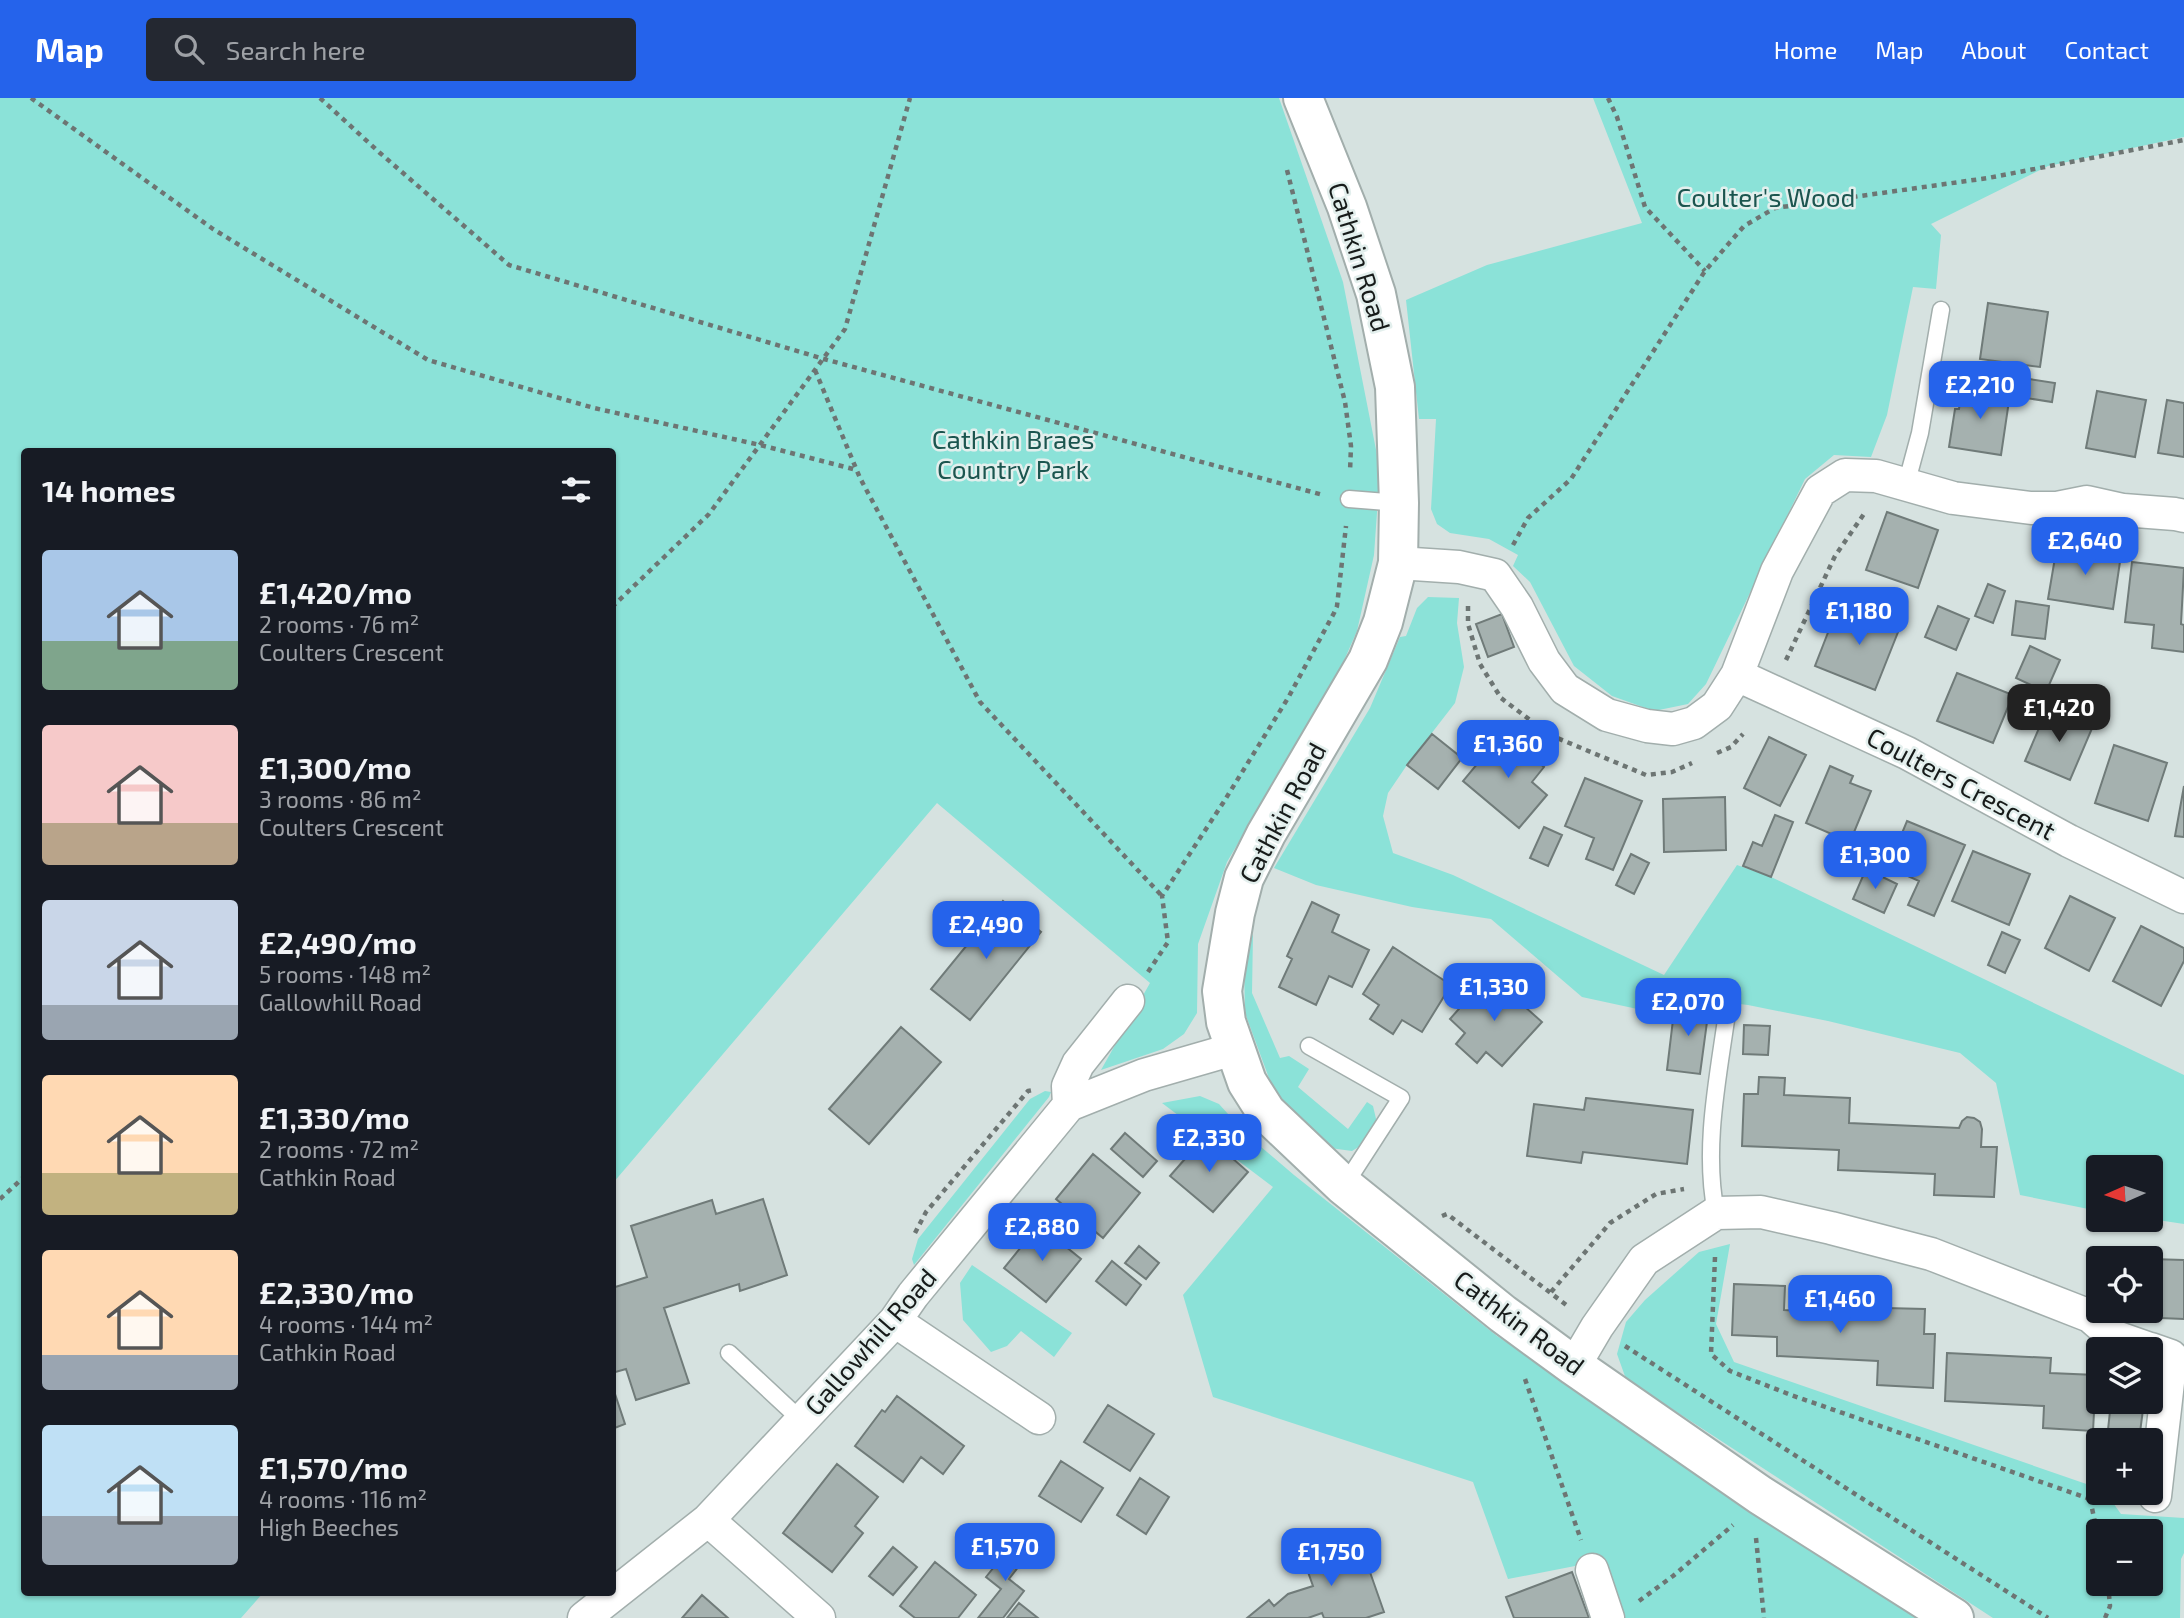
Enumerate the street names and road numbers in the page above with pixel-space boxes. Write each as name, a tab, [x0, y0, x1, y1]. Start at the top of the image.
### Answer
street label: Cathkin Road	[1323, 178, 1398, 335]
street label: Coulters Crescent	[1862, 720, 2061, 845]
street label: Cathkin Road	[1232, 737, 1332, 888]
street label: Gallowhill Road	[798, 1261, 942, 1421]
street label: Cathkin Road	[1449, 1263, 1591, 1381]

